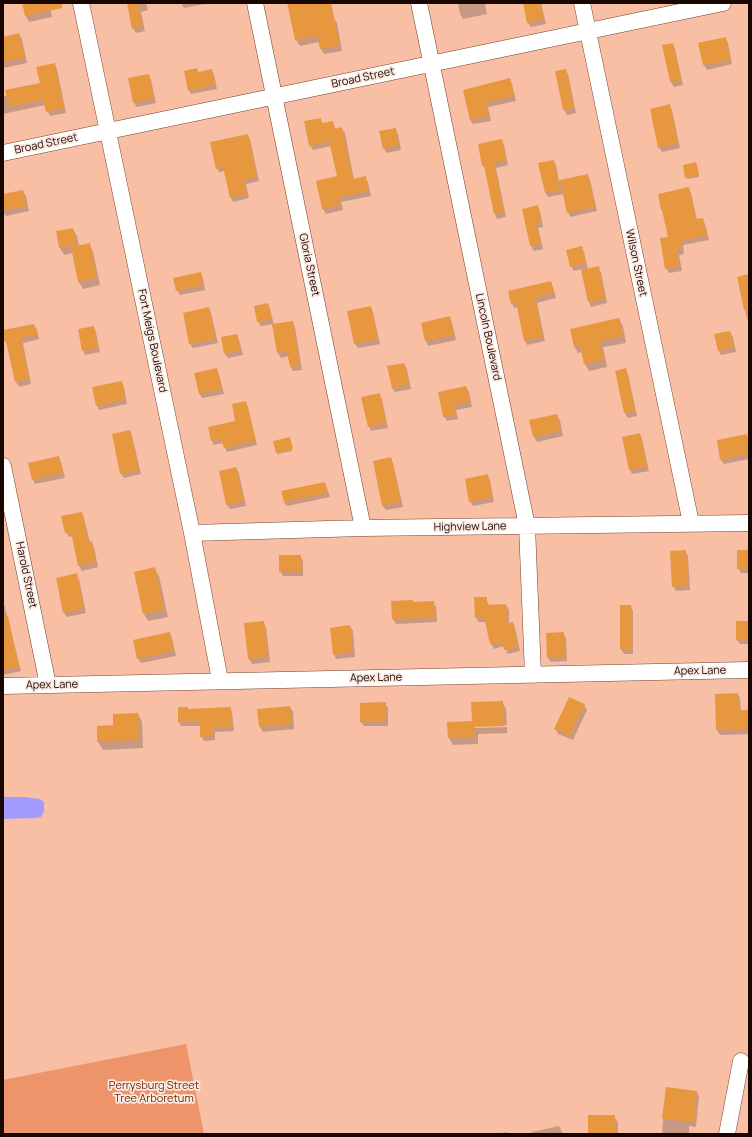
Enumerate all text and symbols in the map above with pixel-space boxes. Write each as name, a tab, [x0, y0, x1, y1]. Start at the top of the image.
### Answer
street label: Broad Street	[330, 65, 396, 91]
street label: Broad Street	[13, 131, 79, 157]
street label: Wilson Street	[622, 228, 650, 298]
street label: Gloria Street	[296, 232, 322, 298]
street label: Fort Meigs Boulevard	[135, 288, 169, 394]
street label: Lincoln Boulevard	[472, 292, 504, 382]
street label: Highview Lane	[433, 520, 507, 534]
street label: Harold Street	[13, 541, 39, 609]
street label: Apex Lane	[674, 664, 726, 678]
street label: Apex Lane	[350, 671, 402, 685]
street label: Apex Lane	[26, 678, 78, 692]
park label: Perrysburg Street Tree Arboretum	[109, 1079, 199, 1105]

